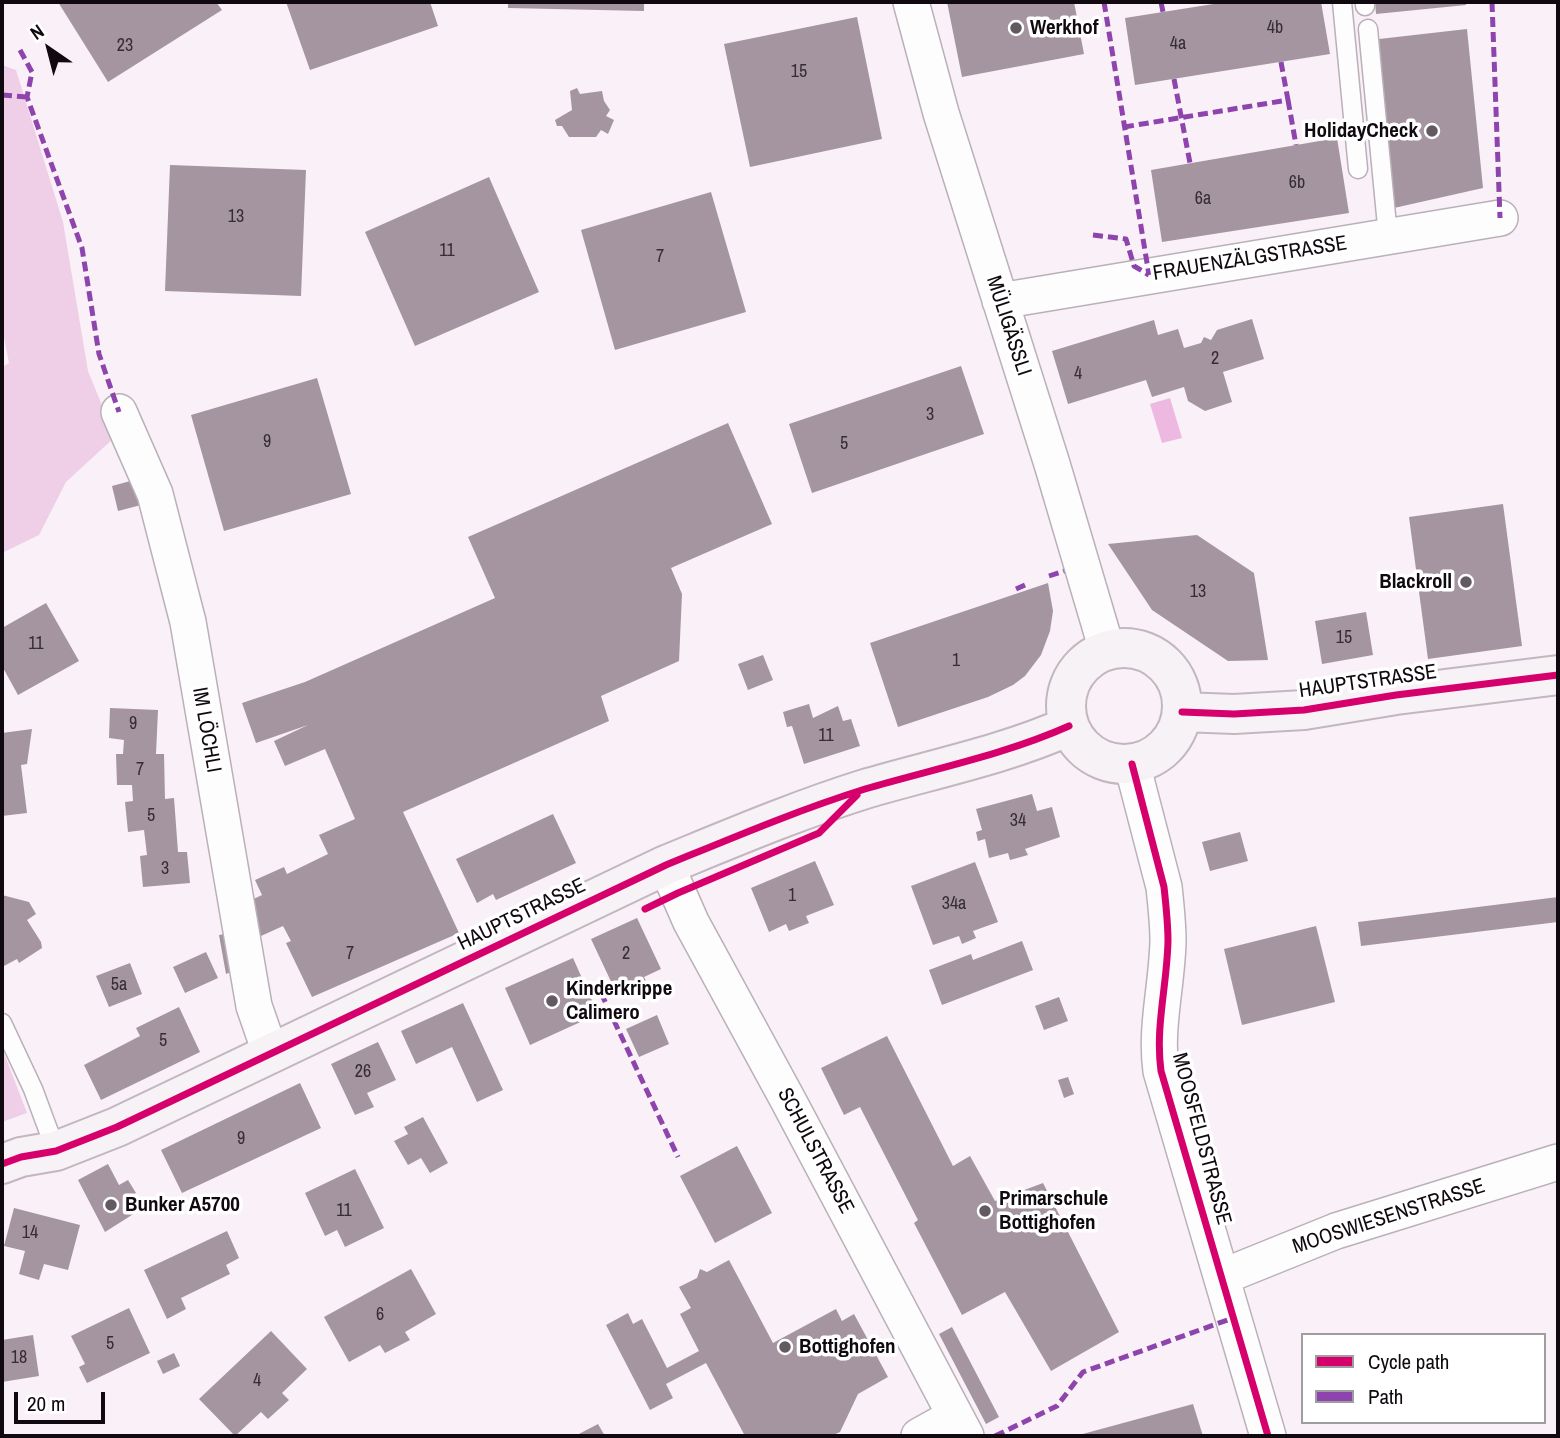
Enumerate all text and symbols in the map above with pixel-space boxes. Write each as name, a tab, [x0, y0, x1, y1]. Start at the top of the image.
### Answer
north arrow	[14, 14, 84, 84]
place label: Werkhof	[1030, 15, 1099, 41]
house number: 4b	[1267, 17, 1283, 39]
text: N	[25, 18, 49, 46]
marker: Werkhof	[1008, 20, 1024, 36]
house number: 4a	[1170, 33, 1186, 55]
house number: 23	[117, 35, 133, 57]
house number: 15	[791, 61, 807, 83]
place label: HolidayCheck	[1304, 118, 1418, 144]
marker: HolidayCheck	[1424, 123, 1440, 139]
house number: 6b	[1289, 172, 1305, 194]
house number: 6a	[1195, 188, 1211, 210]
house number: 13	[228, 206, 244, 228]
street label: FRAUENZÄLGSTRASSE	[1151, 231, 1349, 287]
house number: 11	[439, 240, 455, 262]
house number: 7	[656, 246, 664, 268]
street label: MÜLIGÄSSLI	[980, 273, 1036, 379]
house number: 2	[1211, 348, 1219, 370]
house number: 4	[1074, 363, 1082, 385]
house number: 3	[926, 404, 934, 426]
house number: 9	[263, 431, 271, 453]
house number: 5	[840, 433, 848, 455]
place label: Blackroll	[1379, 569, 1452, 595]
marker: Blackroll	[1458, 574, 1474, 590]
house number: 13	[1190, 581, 1206, 603]
house number: 15	[1336, 627, 1352, 649]
house number: 11	[28, 633, 44, 655]
house number: 1	[952, 650, 960, 672]
street label: HAUPTSTRASSE	[1298, 660, 1438, 704]
street label: IM LÖCHLI	[186, 685, 226, 775]
house number: 9	[129, 713, 137, 735]
house number: 11	[818, 725, 834, 747]
house number: 7	[136, 759, 144, 781]
house number: 5	[147, 805, 155, 827]
house number: 34	[1010, 810, 1026, 832]
house number: 3	[161, 858, 169, 880]
street label: HAUPTSTRASSE	[454, 873, 590, 957]
house number: 1	[788, 885, 796, 907]
house number: 34a	[942, 893, 966, 915]
house number: 7	[346, 943, 354, 965]
house number: 2	[622, 943, 630, 965]
house number: 5a	[111, 974, 127, 996]
place label: Kinderkrippe Calimero	[566, 976, 672, 1026]
marker: Kinderkrippe Calimero	[544, 993, 560, 1009]
house number: 5	[159, 1030, 167, 1052]
street label: MOOSFELDSTRASSE	[1166, 1050, 1236, 1228]
house number: 26	[355, 1061, 371, 1083]
street label: SCHULSTRASSE	[771, 1084, 859, 1218]
house number: 9	[237, 1128, 245, 1150]
street label: MOOSWIESENSTRASSE	[1290, 1174, 1488, 1260]
place label: Primarschule Bottighofen	[999, 1186, 1108, 1236]
place label: Bunker A5700	[125, 1192, 240, 1218]
marker: Bunker A5700	[103, 1197, 119, 1213]
house number: 11	[336, 1200, 352, 1222]
marker: Primarschule Bottighofen	[977, 1203, 993, 1219]
house number: 14	[22, 1222, 38, 1244]
house number: 6	[376, 1304, 384, 1326]
house number: 5	[106, 1333, 114, 1355]
legend	[1301, 1333, 1546, 1424]
place label: Bottighofen	[799, 1334, 896, 1360]
marker: Bottighofen	[777, 1339, 793, 1355]
house number: 18	[11, 1347, 27, 1369]
text: Cycle path	[1368, 1347, 1449, 1376]
house number: 4	[253, 1370, 261, 1392]
scale bar	[18, 1378, 108, 1422]
text: Path	[1368, 1382, 1403, 1411]
text: 20 m	[27, 1389, 65, 1418]

